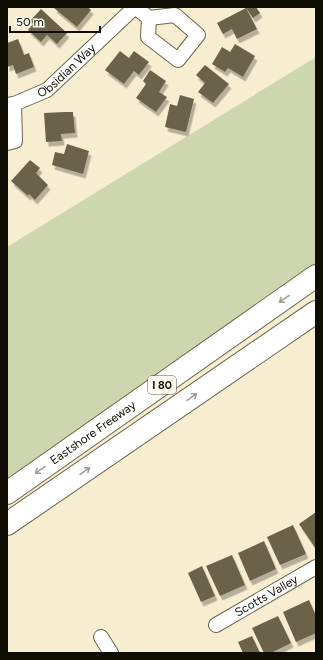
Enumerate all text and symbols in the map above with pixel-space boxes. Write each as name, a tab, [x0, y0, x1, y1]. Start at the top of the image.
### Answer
scale bar	[10, 8, 100, 34]
text: 50 m	[16, 15, 44, 29]
street label: Obsidian Way	[35, 41, 99, 100]
one-way arrow	[279, 295, 290, 303]
road number: I 80	[148, 376, 176, 394]
one-way arrow	[187, 393, 198, 401]
street label: Eastshore Freeway	[47, 397, 139, 467]
one-way arrow	[35, 466, 46, 474]
one-way arrow	[80, 467, 91, 475]
street label: Scotts Valley	[232, 572, 301, 620]

